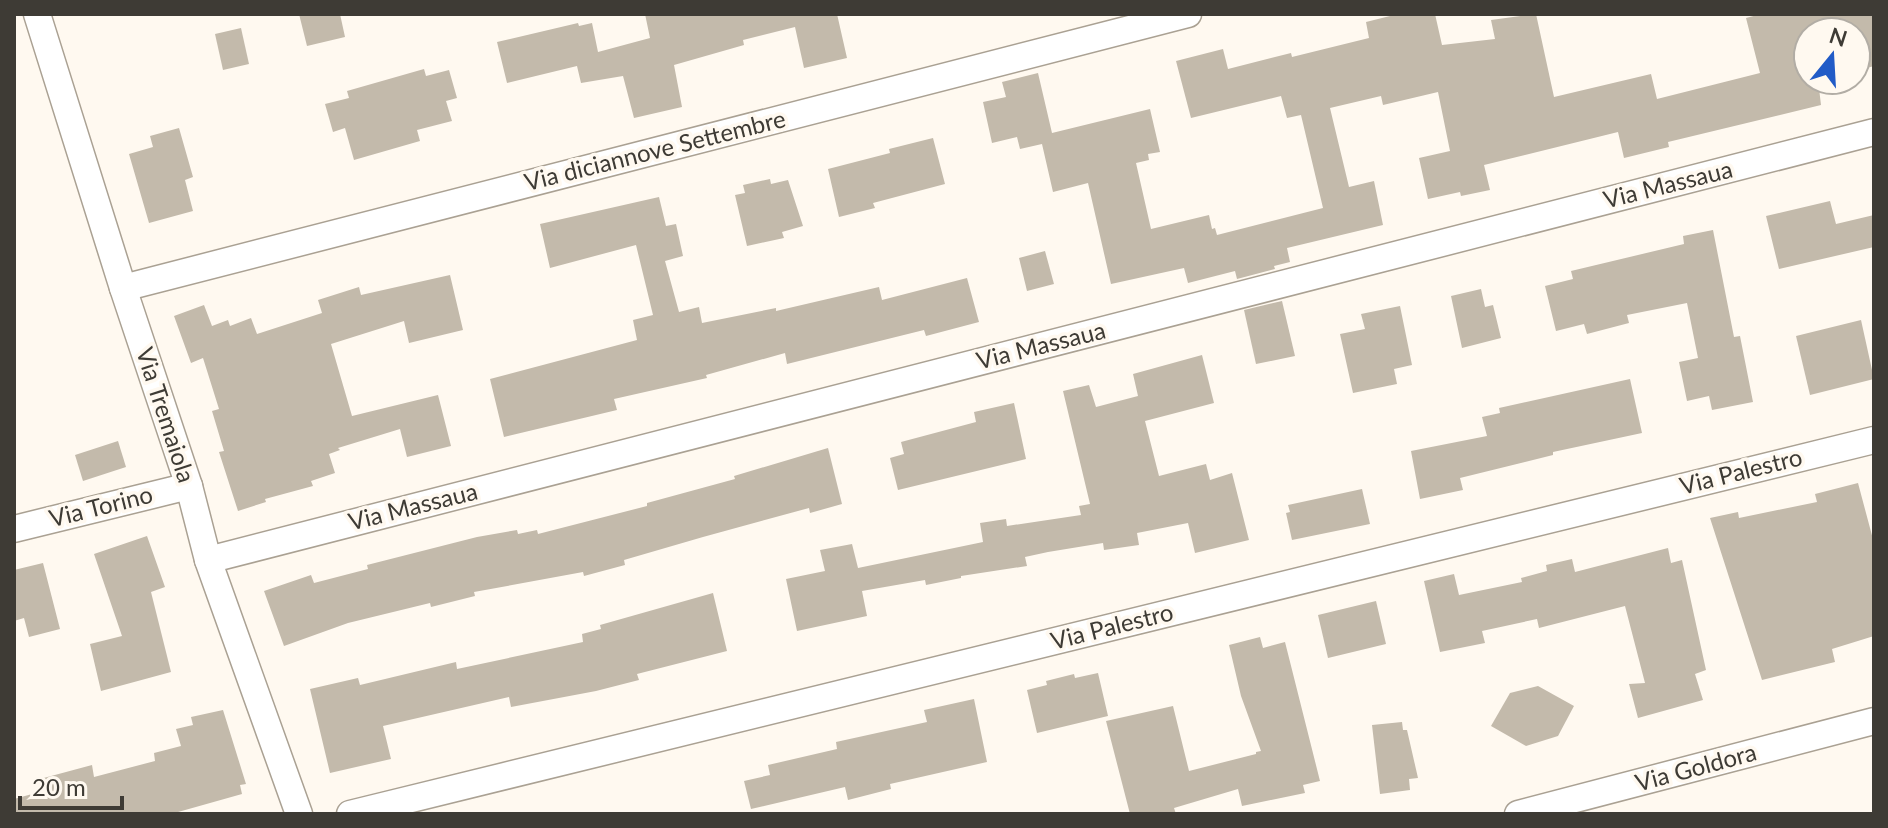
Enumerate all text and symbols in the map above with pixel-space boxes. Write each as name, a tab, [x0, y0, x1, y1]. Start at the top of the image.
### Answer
north arrow	[1792, 16, 1872, 96]
text: N	[1826, 21, 1851, 52]
street label: Via diciannove Settembre	[521, 103, 788, 196]
street label: Via Massaua	[1600, 154, 1735, 214]
street label: Via Massaua	[973, 315, 1108, 375]
street label: Via Tremaiola	[131, 343, 202, 486]
street label: Via Palestro	[1676, 441, 1805, 500]
street label: Via Massaua	[345, 476, 480, 536]
street label: Via Torino	[46, 479, 155, 532]
street label: Via Palestro	[1047, 596, 1176, 655]
street label: Via Goldora	[1632, 736, 1759, 797]
scale bar	[20, 760, 122, 810]
text: 20 m	[32, 772, 86, 801]

